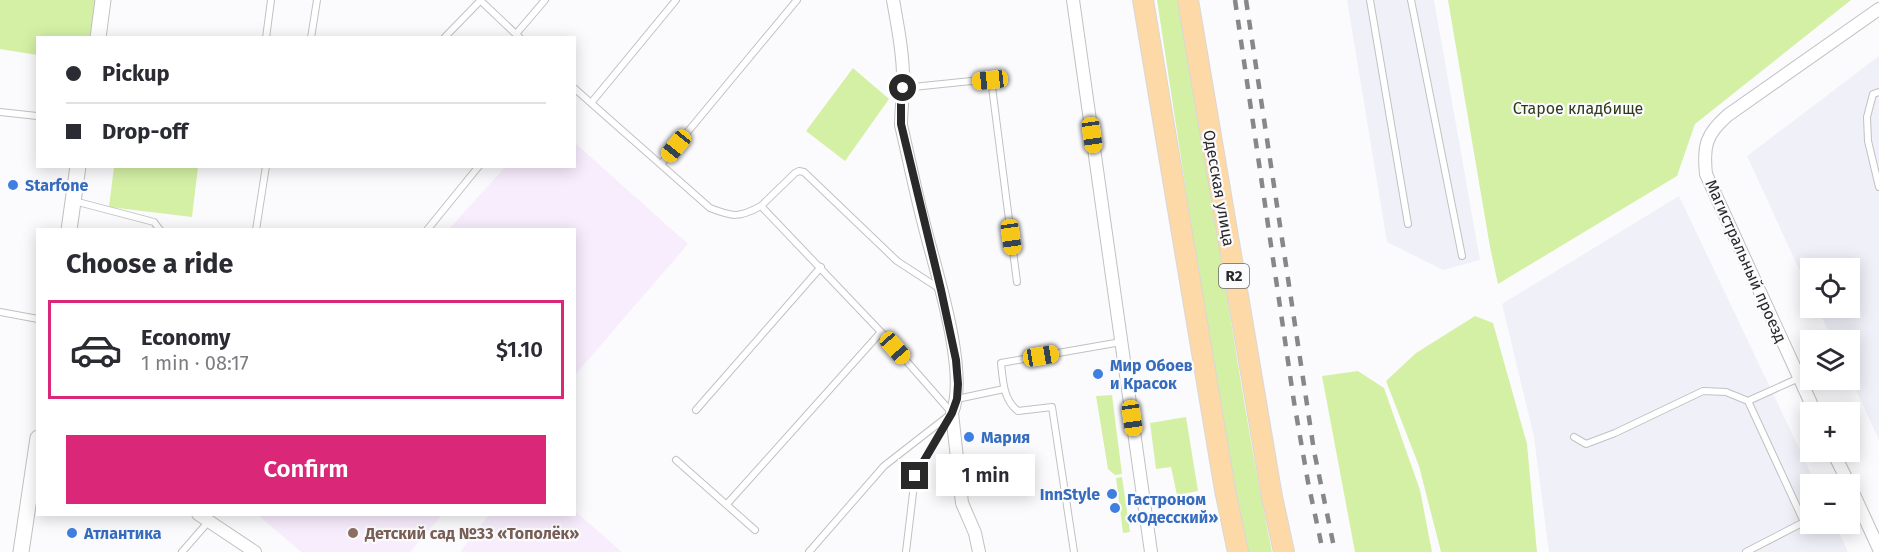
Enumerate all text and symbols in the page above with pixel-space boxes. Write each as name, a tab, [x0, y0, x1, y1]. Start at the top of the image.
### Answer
text: Pickup	[102, 60, 170, 87]
car	[971, 69, 1009, 91]
route start	[889, 74, 916, 101]
park label: Старое кладбище	[1513, 99, 1643, 118]
car	[1081, 116, 1103, 154]
text: Drop-off	[102, 118, 188, 145]
car	[658, 126, 694, 166]
street label: Одесская улица	[1199, 128, 1239, 248]
place label: Starfone	[25, 176, 88, 195]
street label: Магистральный проезд	[1701, 177, 1791, 346]
marker: Starfone	[6, 178, 20, 192]
car	[1000, 218, 1022, 256]
text: Choose a ride	[66, 248, 233, 280]
map controls	[1800, 258, 1860, 534]
button: locate	[1800, 258, 1860, 318]
road number: R2	[1219, 264, 1249, 288]
icon: car	[69, 323, 123, 377]
text: Economy	[141, 324, 230, 351]
car	[876, 329, 914, 367]
button: layers	[1800, 330, 1860, 390]
text: $1.10	[496, 336, 543, 363]
car	[1022, 344, 1060, 368]
text: 1 min · 08:17	[141, 351, 249, 375]
place label: Мир Обоев и Красок	[1110, 356, 1193, 393]
marker: Мир Обоев и Красок	[1091, 367, 1105, 381]
car	[1121, 399, 1143, 437]
button: +	[1800, 402, 1860, 462]
place label: Мария	[981, 428, 1030, 447]
marker: Мария	[962, 430, 976, 444]
button: Confirm	[66, 435, 546, 504]
callout: 1 min	[936, 455, 1035, 497]
route end	[901, 462, 928, 489]
text: 1 min	[961, 463, 1010, 487]
button: −	[1800, 474, 1860, 534]
place label: InnStyle	[1040, 485, 1100, 504]
marker: InnStyle	[1105, 487, 1119, 501]
place label: Гастроном «Одесский»	[1127, 490, 1218, 527]
marker: Гастроном «Одесский»	[1108, 501, 1122, 515]
place label: Атлантика	[83, 524, 162, 543]
place label: Детский сад №33 «Тополёк»	[364, 524, 579, 543]
marker: Атлантика	[65, 526, 79, 540]
marker: Детский сад №33 «Тополёк»	[346, 526, 360, 540]

